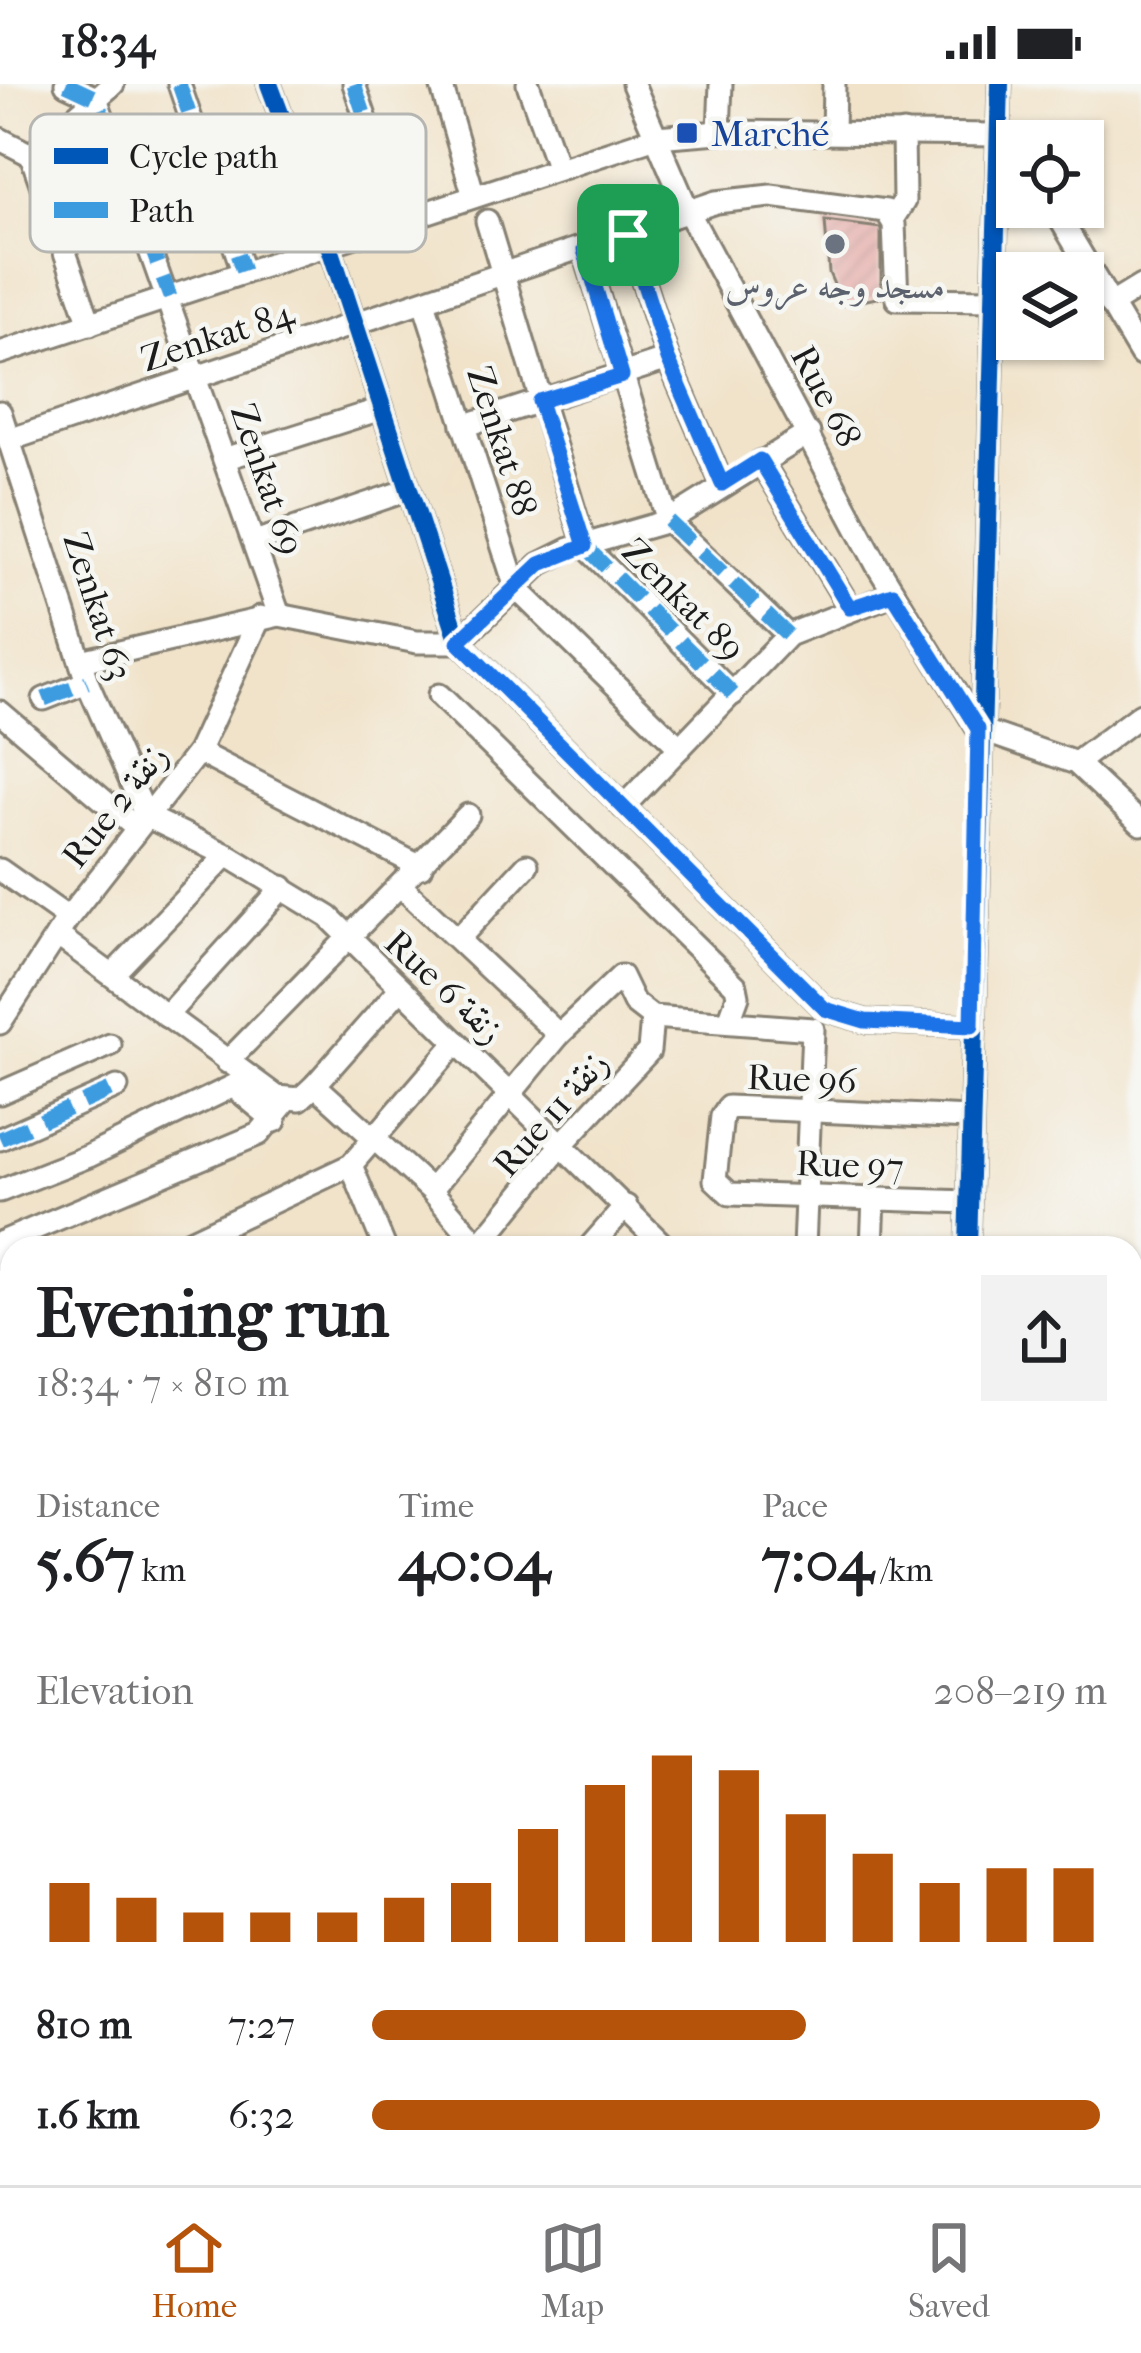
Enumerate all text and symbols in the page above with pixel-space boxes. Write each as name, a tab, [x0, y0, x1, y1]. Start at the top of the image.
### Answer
text: 18:34	[60, 16, 155, 69]
place label: Marché	[711, 113, 829, 155]
legend	[30, 114, 426, 252]
marker: Marché	[674, 120, 700, 146]
map controls	[996, 120, 1104, 360]
button: locate	[996, 120, 1104, 228]
text: Cycle path	[129, 138, 279, 177]
pin	[577, 184, 679, 286]
text: Path	[129, 192, 195, 231]
icon: arrive	[595, 202, 661, 268]
marker: مسجد وجه عروس	[822, 231, 848, 257]
button: layers	[996, 252, 1104, 360]
place label: مسجد وجه عروس	[725, 265, 945, 311]
street label: Zenkat 84	[136, 291, 300, 380]
street label: Rue 68	[782, 339, 870, 454]
street label: Zenkat 88	[458, 361, 546, 521]
street label: Zenkat 69	[222, 398, 312, 560]
street label: Zenkat 63	[54, 527, 142, 686]
street label: Zenkat 89	[613, 530, 753, 670]
street label: Rue 2 زنقة	[53, 735, 176, 876]
street label: Rue 6 زنقة	[376, 921, 512, 1052]
street label: Rue 11 زنقة	[485, 1042, 617, 1185]
street label: Rue 96	[746, 1056, 858, 1102]
street label: Rue 97	[795, 1142, 904, 1188]
button: share	[981, 1275, 1107, 1401]
text: Evening run	[36, 1276, 389, 1353]
text: 18:34 · 7 × 810 m	[36, 1360, 289, 1406]
text: Distance	[36, 1487, 160, 1526]
text: Time	[399, 1487, 474, 1526]
text: Pace	[762, 1487, 828, 1526]
text: 5.67	[36, 1526, 135, 1597]
text: 40:04	[399, 1526, 550, 1597]
text: 7:04	[762, 1526, 873, 1597]
text: km	[135, 1551, 186, 1590]
text: /km	[873, 1551, 933, 1590]
text: Elevation	[36, 1668, 194, 1714]
text: 208–219 m	[934, 1668, 1107, 1714]
text: 810 m	[36, 2002, 132, 2048]
text: 7:27	[228, 2002, 295, 2048]
text: 1.6 km	[36, 2092, 139, 2138]
text: 6:32	[228, 2092, 295, 2138]
tab: Home	[151, 2215, 237, 2326]
tab: Map	[540, 2215, 606, 2326]
tab: Saved	[908, 2215, 990, 2326]

